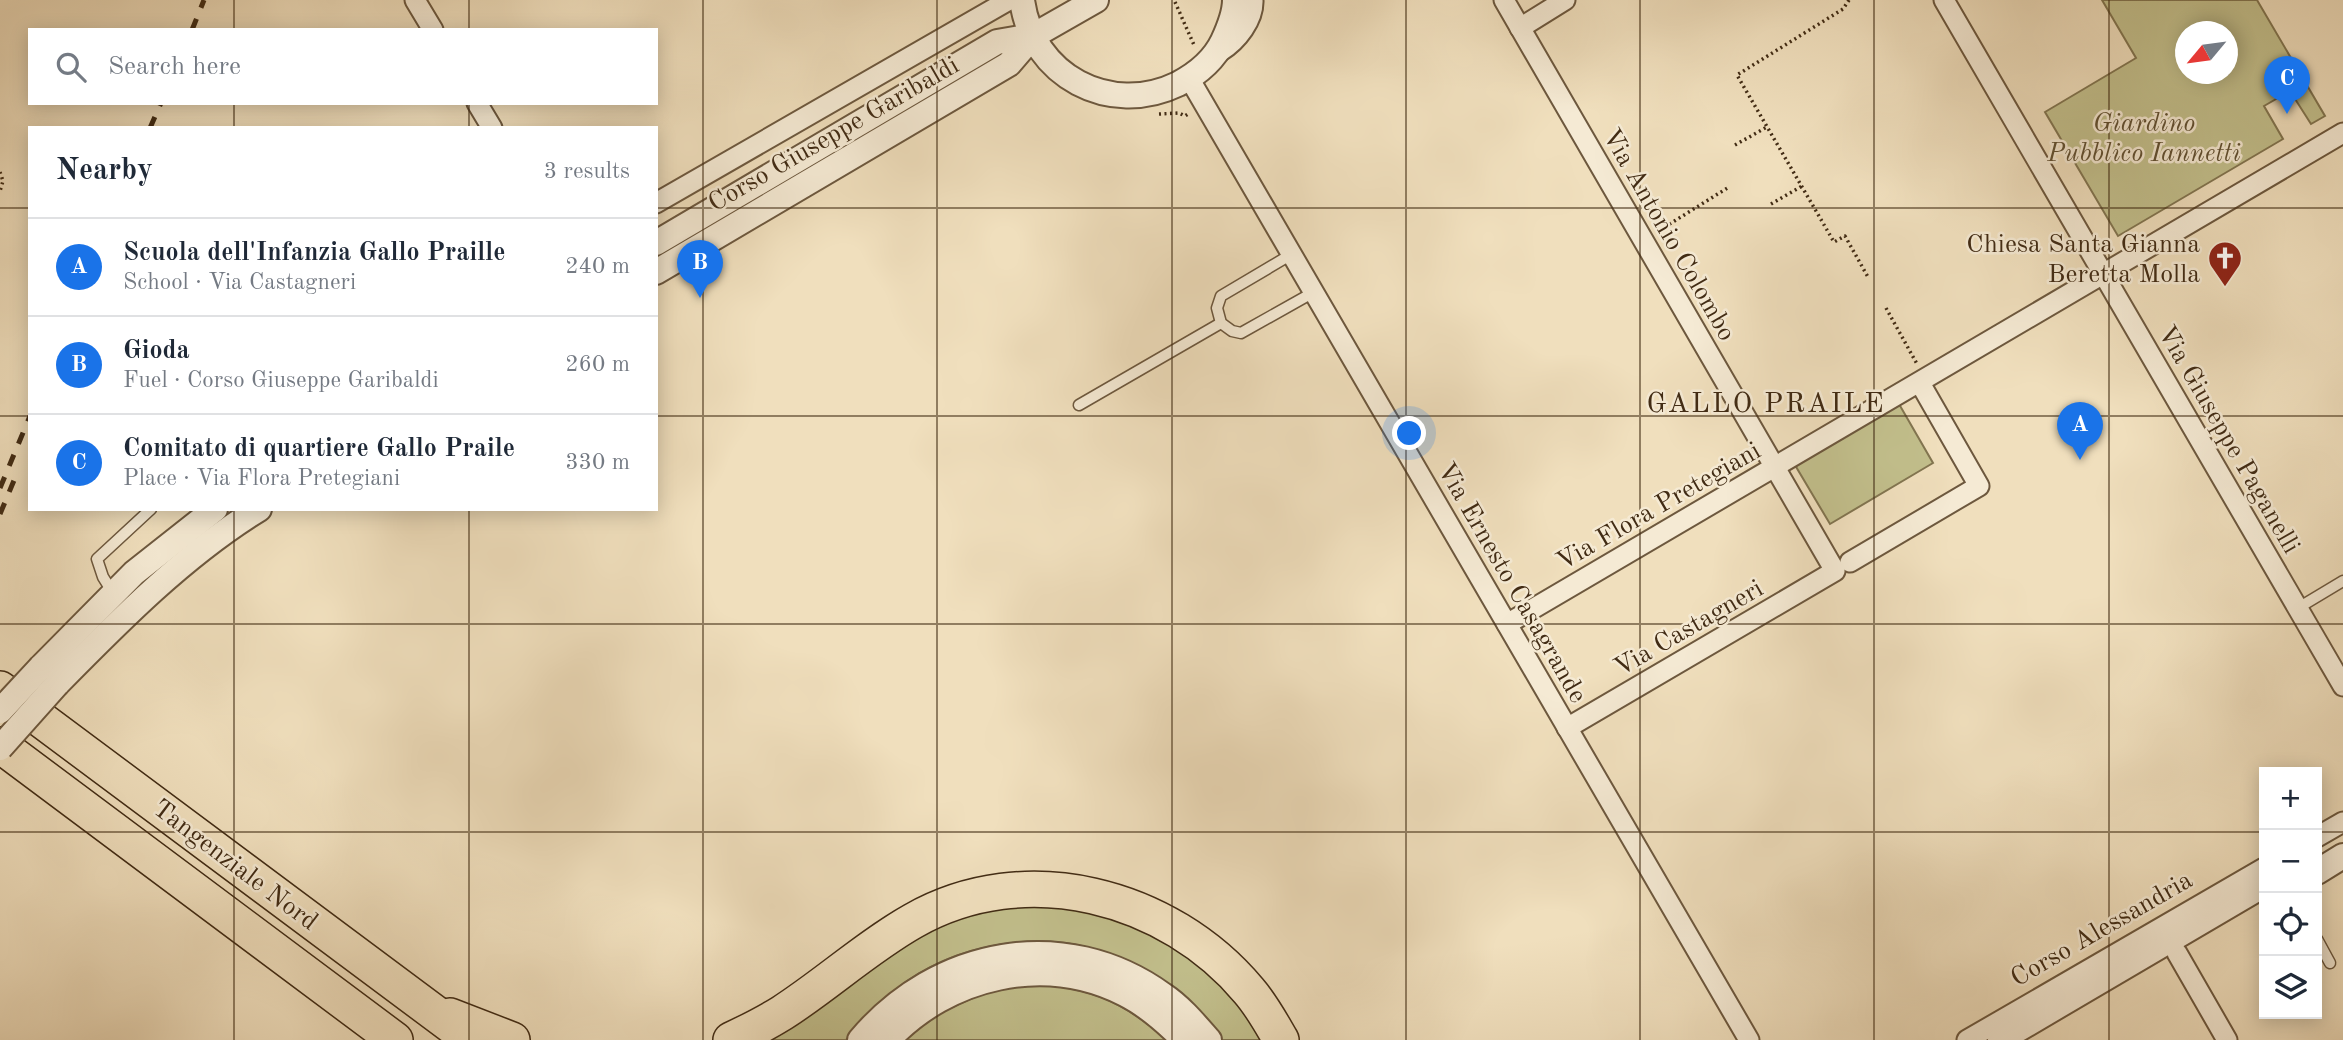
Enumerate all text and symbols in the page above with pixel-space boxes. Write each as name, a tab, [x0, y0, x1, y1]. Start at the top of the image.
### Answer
north arrow	[2175, 21, 2238, 84]
search box	[28, 28, 658, 105]
icon: search	[52, 48, 90, 86]
street label: Corso Giuseppe Garibaldi	[704, 52, 964, 217]
text: Search here	[108, 54, 241, 80]
pin: C	[2264, 56, 2310, 114]
park label: Giardino Pubblico Iannetti	[2046, 111, 2241, 167]
street label: Via Antonio Colombo	[1597, 124, 1740, 346]
text: Nearby	[56, 156, 153, 186]
text: 3 results	[544, 160, 630, 183]
place label: Chiesa Santa Gianna Beretta Molla	[1966, 232, 2200, 288]
church icon: Chiesa Santa Gianna Beretta Molla	[2206, 239, 2244, 288]
text: Scuola dell'Infanzia Gallo Praille	[123, 240, 506, 266]
pin: B	[677, 240, 723, 298]
text: A	[70, 255, 88, 278]
text: 240 m	[565, 255, 630, 278]
text: School · Via Castagneri	[123, 271, 356, 294]
street label: Via Giuseppe Paganelli	[2152, 322, 2304, 558]
text: Gioda	[123, 338, 190, 364]
text: B	[71, 353, 87, 376]
text: 260 m	[565, 353, 630, 376]
text: Fuel · Corso Giuseppe Garibaldi	[123, 369, 439, 392]
district label: GALLO PRAILE	[1646, 391, 1886, 419]
pin: A	[2057, 402, 2103, 460]
your location	[1392, 416, 1426, 450]
text: Comitato di quartiere Gallo Praile	[123, 436, 515, 462]
street label: Via Flora Pretegiani	[1553, 438, 1765, 576]
text: C	[71, 451, 87, 474]
text: 330 m	[565, 451, 630, 474]
street label: Via Ernesto Casagrande	[1432, 458, 1591, 708]
text: Place · Via Flora Pretegiani	[123, 467, 400, 490]
street label: Via Castagneri	[1610, 576, 1768, 682]
map controls	[2259, 767, 2322, 1019]
button: +	[2259, 767, 2322, 830]
street label: Tangenziale Nord	[148, 795, 322, 936]
button: −	[2259, 830, 2322, 893]
street label: Corso Alessandria	[2007, 867, 2197, 992]
button: locate	[2259, 893, 2322, 956]
button: layers	[2259, 956, 2322, 1019]

